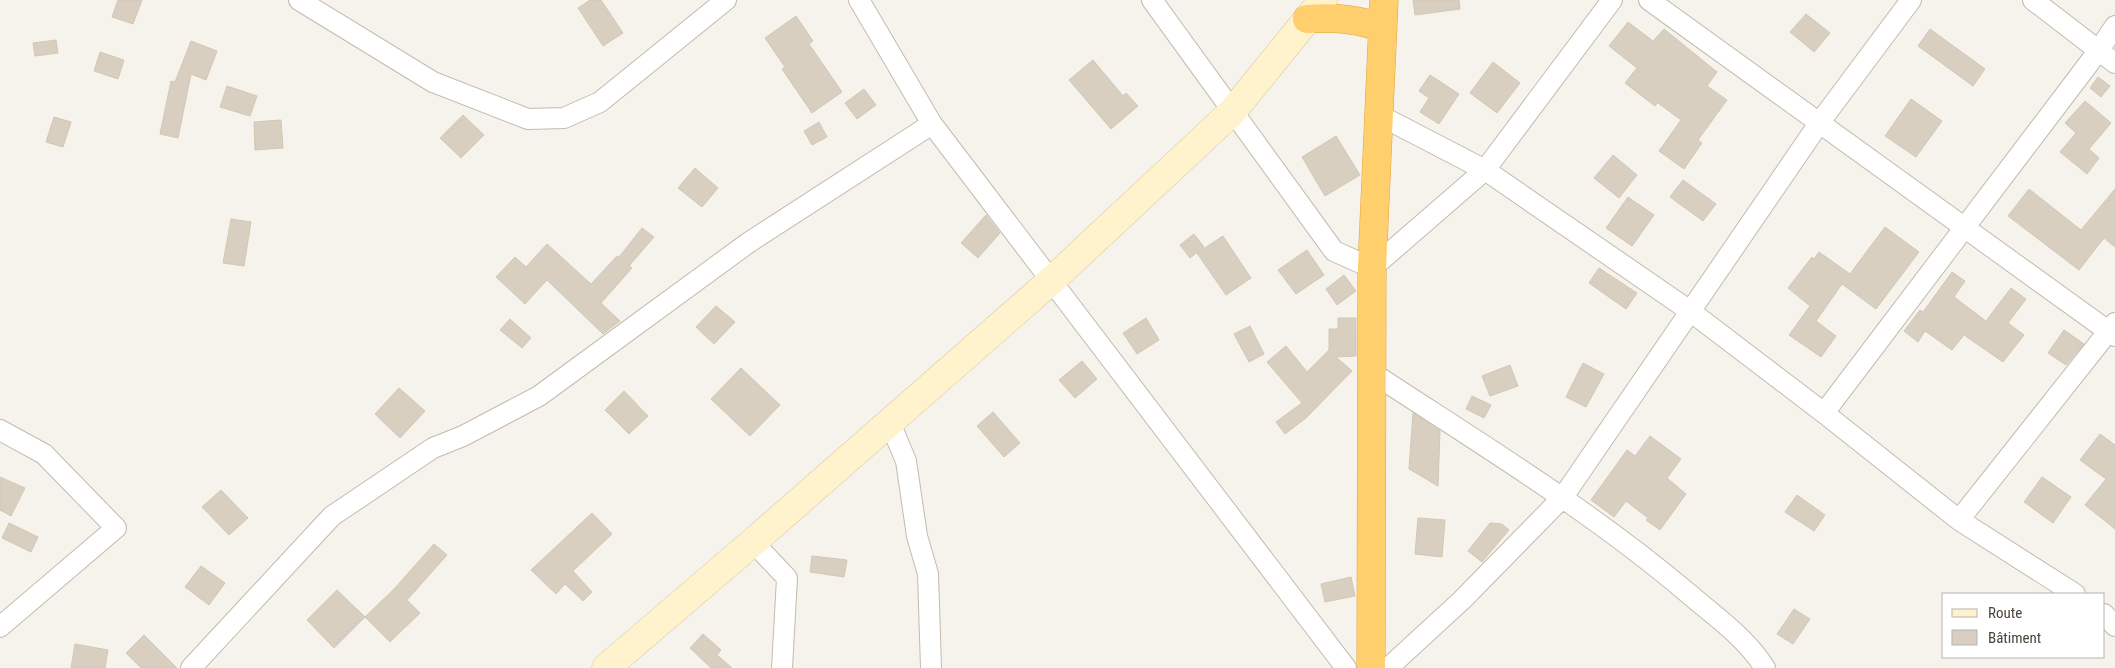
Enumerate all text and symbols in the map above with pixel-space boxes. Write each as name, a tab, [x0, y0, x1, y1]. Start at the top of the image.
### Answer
legend	[1942, 593, 2105, 658]
text: Route	[1988, 604, 2022, 622]
text: Bâtiment	[1988, 629, 2041, 647]

